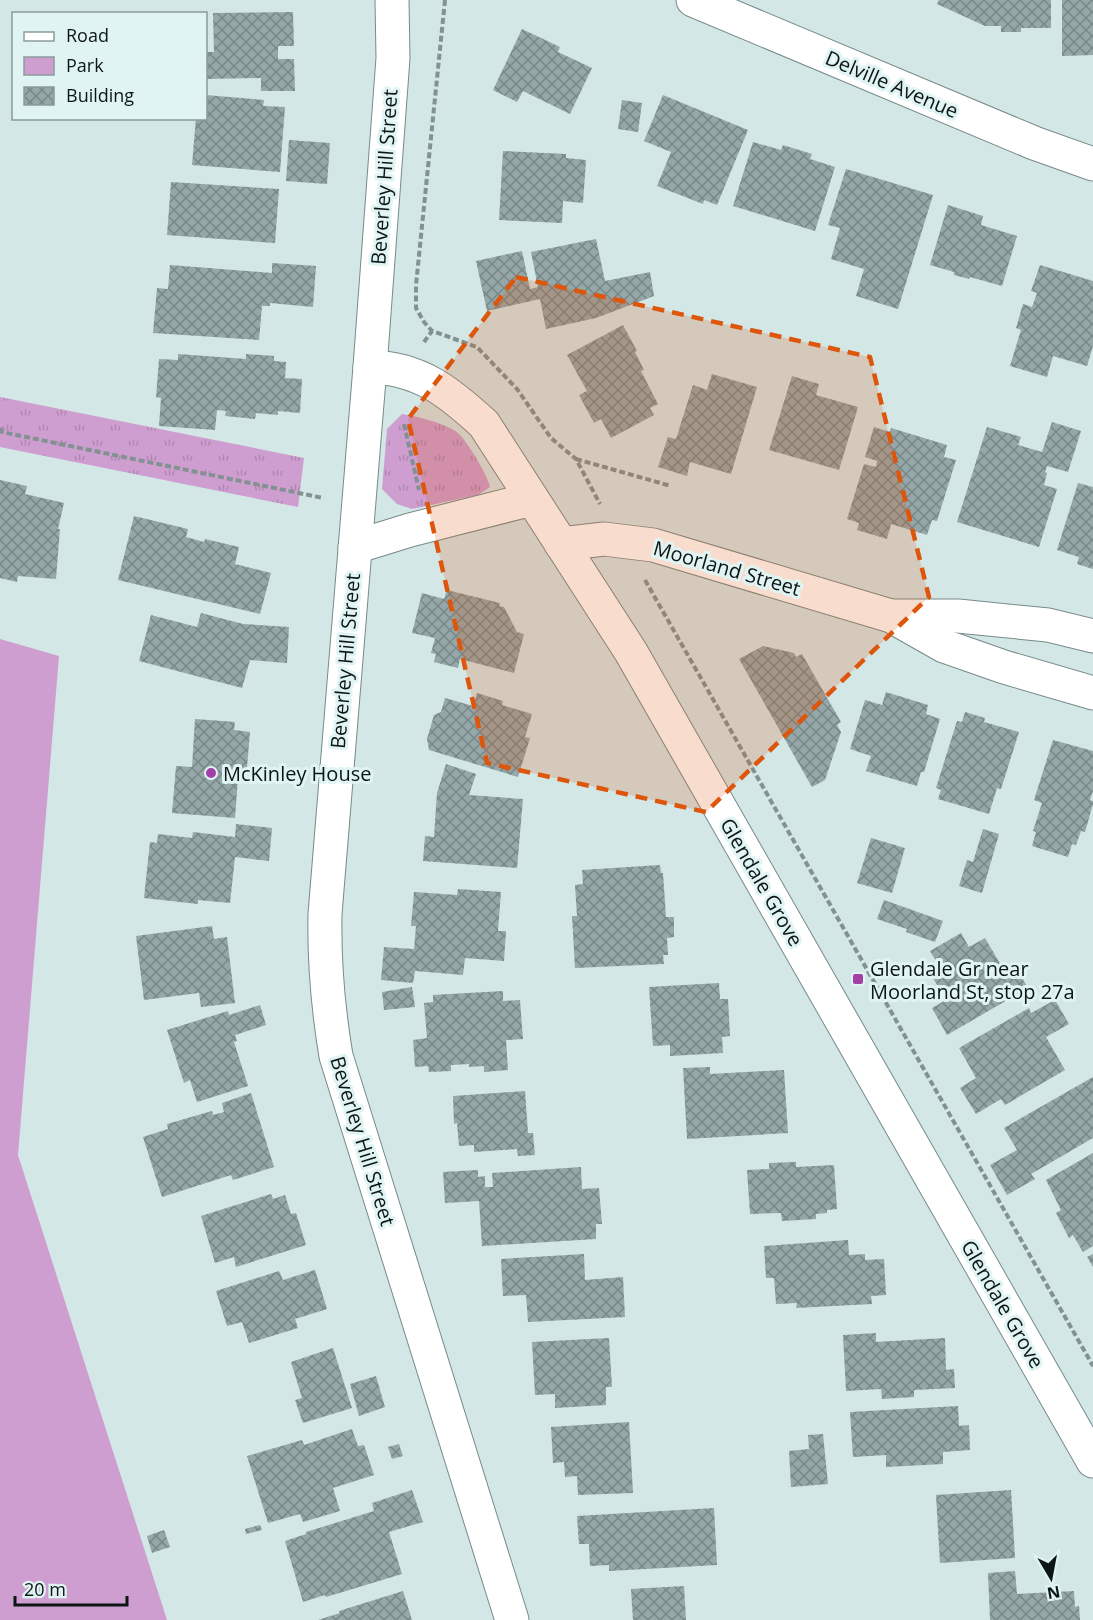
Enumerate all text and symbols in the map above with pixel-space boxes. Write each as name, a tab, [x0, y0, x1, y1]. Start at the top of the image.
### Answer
legend	[12, 12, 207, 120]
text: Road	[66, 23, 109, 47]
street label: Delville Avenue	[821, 44, 963, 124]
text: Park	[66, 53, 104, 77]
text: Building	[66, 83, 134, 107]
street label: Beverley Hill Street	[364, 88, 404, 266]
street label: Moorland Street	[650, 534, 804, 602]
street label: Beverley Hill Street	[324, 572, 366, 750]
place label: McKinley House	[223, 760, 371, 787]
marker: McKinley House	[204, 766, 218, 780]
street label: Glendale Grove	[714, 813, 810, 951]
place label: Glendale Gr near Moorland St, stop 27a	[870, 955, 1075, 1005]
marker: Glendale Gr near Moorland St, stop 27a	[851, 972, 865, 986]
street label: Beverley Hill Street	[324, 1053, 402, 1229]
street label: Glendale Grove	[955, 1235, 1051, 1373]
north arrow	[1021, 1548, 1081, 1608]
scale bar	[15, 1569, 128, 1607]
text: 20 m	[24, 1577, 66, 1601]
text: N	[1045, 1581, 1062, 1605]

